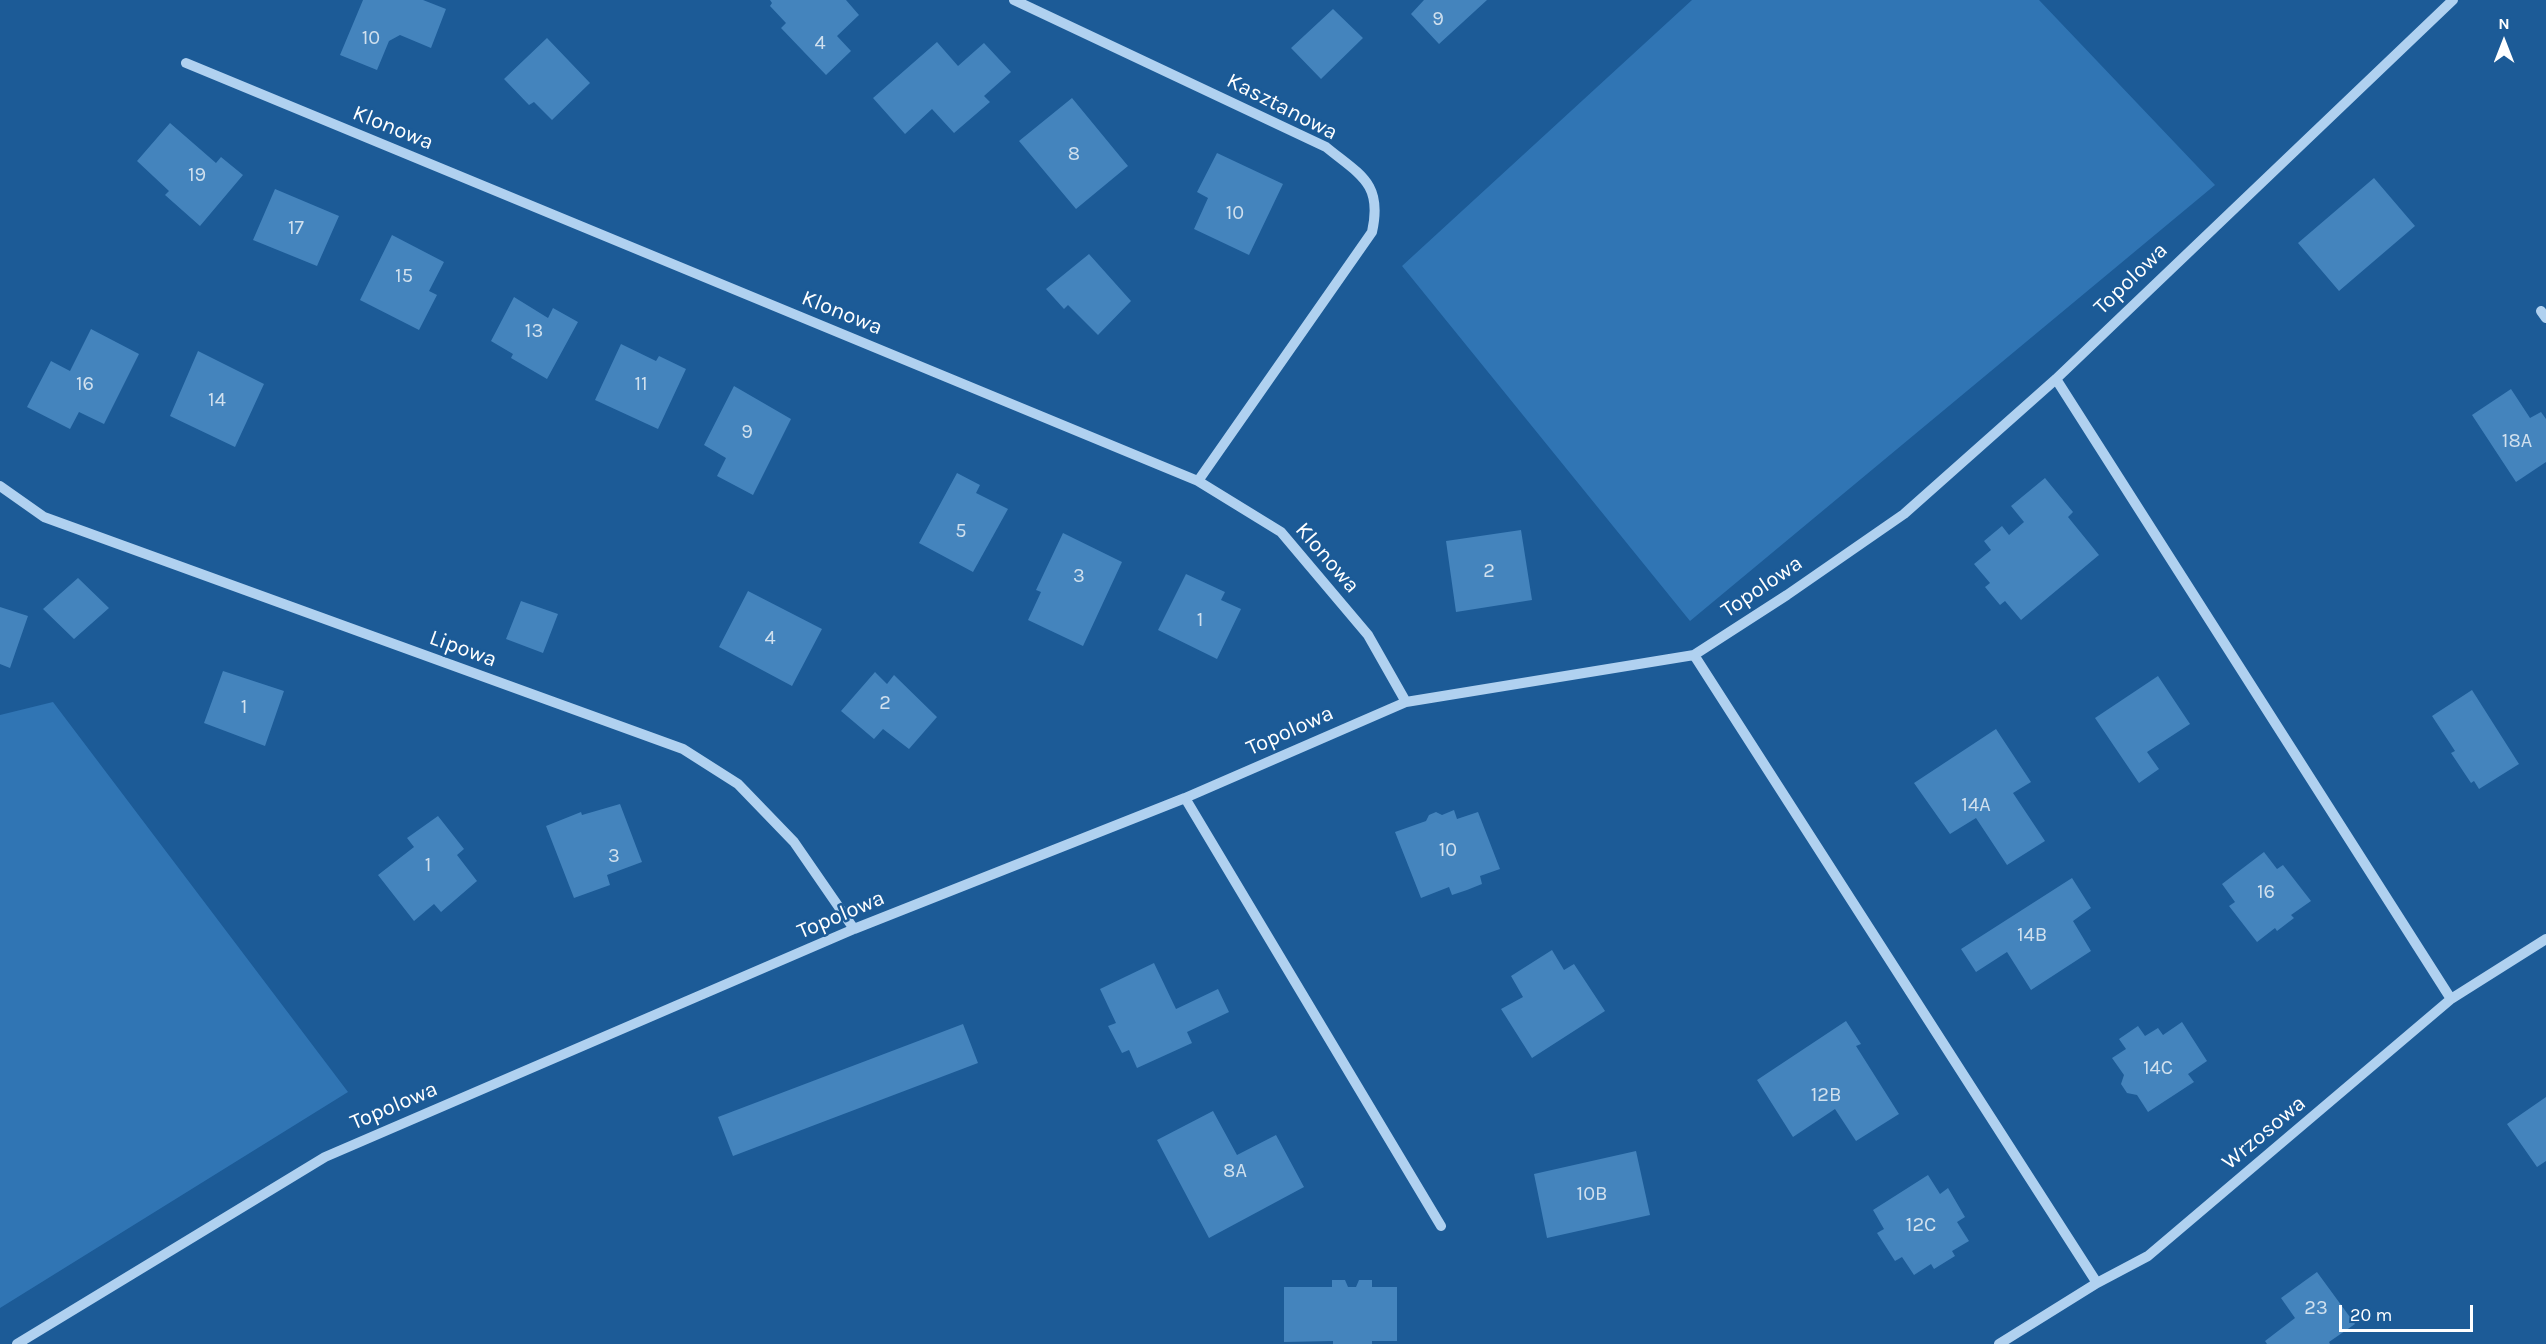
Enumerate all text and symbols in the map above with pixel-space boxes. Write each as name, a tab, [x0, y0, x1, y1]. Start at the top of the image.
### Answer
house number: 9	[1432, 7, 1444, 31]
north arrow	[2474, 12, 2534, 72]
text: N	[2498, 14, 2510, 33]
house number: 10	[362, 26, 380, 50]
house number: 4	[814, 31, 826, 55]
street label: Kasztanowa	[1222, 68, 1342, 146]
street label: Klonowa	[349, 100, 437, 156]
house number: 8	[1068, 142, 1080, 166]
house number: 19	[188, 163, 206, 187]
house number: 10	[1226, 201, 1244, 225]
house number: 17	[288, 216, 304, 240]
street label: Topolowa	[2089, 237, 2173, 321]
house number: 15	[395, 264, 413, 288]
street label: Klonowa	[798, 285, 886, 341]
house number: 13	[525, 319, 543, 343]
house number: 16	[76, 372, 94, 396]
house number: 11	[634, 372, 648, 396]
house number: 14	[208, 388, 226, 412]
house number: 9	[741, 420, 753, 444]
house number: 18A	[2502, 429, 2532, 453]
street label: Klonowa	[1289, 517, 1365, 599]
house number: 5	[955, 519, 967, 543]
street label: Topolowa	[1716, 550, 1808, 624]
house number: 2	[1483, 559, 1495, 583]
house number: 3	[1073, 564, 1085, 588]
house number: 1	[1197, 608, 1203, 632]
street label: Lipowa	[426, 625, 500, 673]
house number: 4	[764, 626, 776, 650]
house number: 2	[879, 691, 891, 715]
house number: 1	[241, 695, 247, 719]
street label: Topolowa	[1242, 700, 1338, 762]
house number: 14A	[1961, 793, 1991, 817]
house number: 10	[1439, 838, 1457, 862]
house number: 3	[608, 844, 620, 868]
house number: 1	[425, 853, 431, 877]
house number: 16	[2257, 880, 2275, 904]
street label: Topolowa	[793, 885, 889, 945]
house number: 14B	[2017, 923, 2047, 947]
house number: 14C	[2143, 1056, 2173, 1080]
street label: Topolowa	[346, 1076, 442, 1136]
house number: 12B	[1811, 1083, 1841, 1107]
street label: Wrzosowa	[2217, 1090, 2311, 1176]
house number: 8A	[1223, 1159, 1247, 1183]
house number: 10B	[1577, 1182, 1607, 1206]
house number: 12C	[1906, 1213, 1936, 1237]
scale bar	[2342, 1293, 2476, 1331]
house number: 23	[2304, 1296, 2328, 1320]
text: 20 m	[2350, 1304, 2392, 1326]

